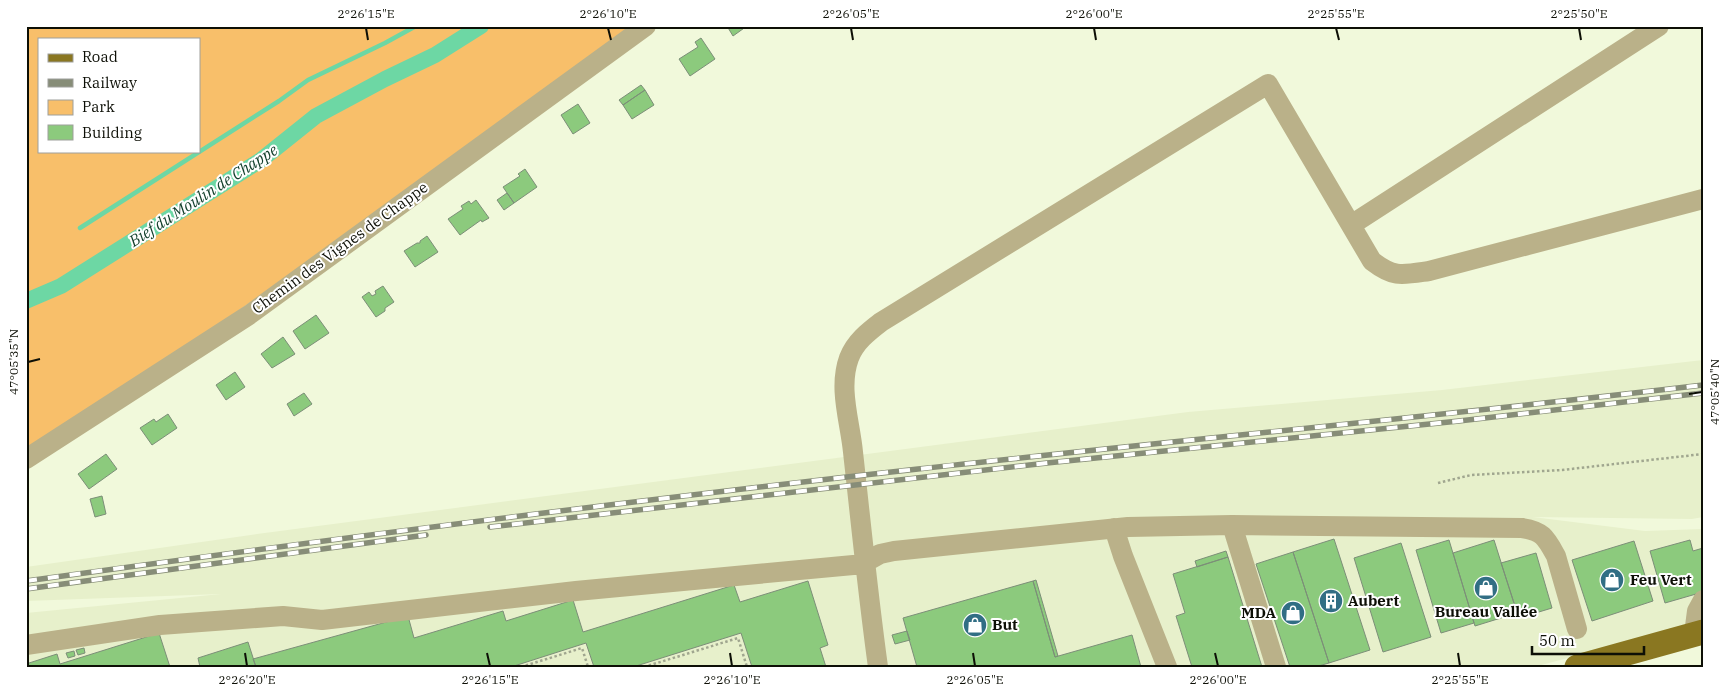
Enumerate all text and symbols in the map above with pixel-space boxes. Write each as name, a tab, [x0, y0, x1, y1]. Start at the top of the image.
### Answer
text: 2°26'15"E	[337, 6, 395, 21]
text: 2°26'10"E	[579, 6, 637, 21]
text: 2°26'05"E	[822, 6, 880, 21]
text: 2°26'00"E	[1065, 6, 1123, 21]
text: 2°25'55"E	[1307, 6, 1365, 21]
text: 2°25'50"E	[1550, 6, 1608, 21]
legend	[38, 38, 200, 152]
text: Road	[82, 47, 118, 66]
text: Railway	[82, 73, 137, 92]
text: Park	[82, 97, 115, 116]
text: Building	[82, 123, 142, 142]
water label: Bief du Moulin de Chappe	[124, 139, 281, 251]
street label: Chemin des Vignes de Chappe	[248, 177, 431, 318]
text: 47°05'35"N	[6, 329, 21, 395]
text: 47°05'40"N	[1707, 359, 1722, 425]
shop icon: Feu Vert	[1599, 567, 1625, 593]
place label: Feu Vert	[1630, 570, 1692, 589]
shop icon: Bureau Vallée	[1473, 575, 1499, 601]
building icon: Aubert	[1318, 588, 1344, 614]
place label: Aubert	[1348, 591, 1399, 610]
shop icon: MDA	[1280, 600, 1306, 626]
place label: Bureau Vallée	[1435, 602, 1537, 621]
place label: MDA	[1241, 603, 1277, 622]
shop icon: But	[962, 612, 988, 638]
place label: But	[992, 615, 1018, 634]
scale bar	[1532, 623, 1644, 655]
text: 50 m	[1539, 631, 1575, 650]
text: 2°26'20"E	[218, 672, 276, 687]
text: 2°26'15"E	[461, 672, 519, 687]
text: 2°26'10"E	[703, 672, 761, 687]
text: 2°26'05"E	[946, 672, 1004, 687]
text: 2°26'00"E	[1189, 672, 1247, 687]
text: 2°25'55"E	[1431, 672, 1489, 687]

